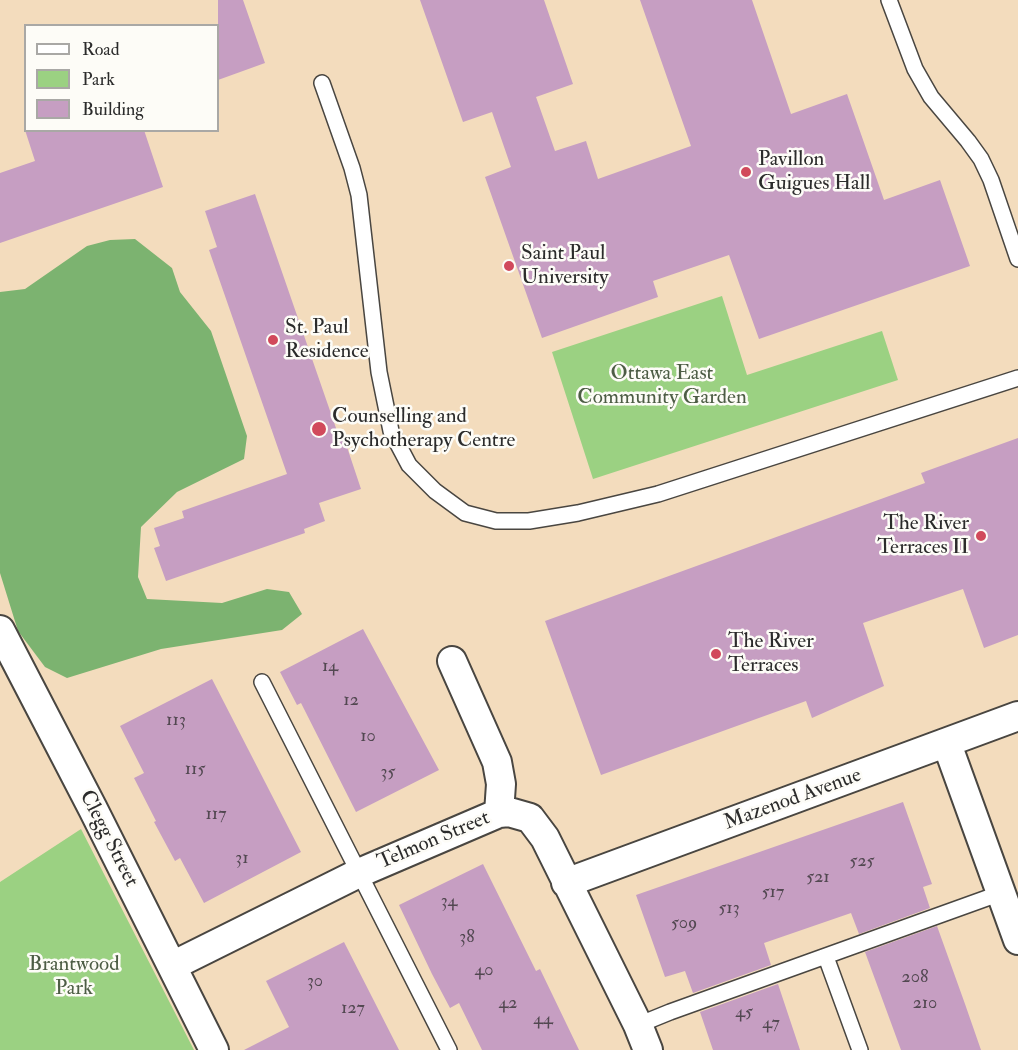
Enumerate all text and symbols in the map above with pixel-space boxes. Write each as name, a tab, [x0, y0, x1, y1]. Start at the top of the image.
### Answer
legend	[24, 24, 219, 132]
text: Road	[82, 38, 120, 61]
text: Park	[82, 68, 115, 91]
text: Building	[82, 98, 144, 121]
place label: Pavillon Guigues Hall	[758, 147, 870, 197]
marker: Pavillon Guigues Hall	[739, 165, 753, 179]
place label: Saint Paul University	[521, 241, 609, 291]
marker: Saint Paul University	[502, 259, 516, 273]
place label: St. Paul Residence	[285, 315, 368, 365]
marker: St. Paul Residence	[266, 333, 280, 347]
park label: Ottawa East Community Garden	[577, 361, 747, 411]
place label: Counselling and Psychotherapy Centre	[332, 404, 515, 454]
marker: Counselling and Psychotherapy Centre	[310, 420, 328, 438]
place label: The River Terraces II	[877, 511, 969, 561]
marker: The River Terraces II	[974, 529, 988, 543]
place label: The River Terraces	[728, 629, 814, 679]
marker: The River Terraces	[709, 647, 723, 661]
house number: 14	[322, 656, 338, 678]
house number: 12	[343, 690, 359, 712]
house number: 113	[166, 710, 186, 732]
house number: 10	[360, 726, 376, 748]
house number: 115	[185, 759, 205, 781]
house number: 35	[381, 762, 395, 784]
street label: Mazenod Avenue	[721, 764, 865, 836]
street label: Clegg Street	[73, 786, 143, 892]
house number: 117	[205, 804, 227, 826]
street label: Telmon Street	[374, 806, 494, 876]
house number: 31	[235, 848, 249, 870]
house number: 525	[850, 851, 874, 873]
house number: 521	[806, 867, 830, 889]
house number: 517	[762, 882, 784, 904]
house number: 34	[441, 891, 457, 913]
house number: 513	[718, 898, 740, 920]
house number: 509	[671, 913, 697, 935]
house number: 38	[459, 927, 475, 949]
park label: Brantwood Park	[29, 952, 119, 1002]
house number: 40	[475, 960, 493, 982]
house number: 208	[902, 967, 928, 989]
house number: 30	[307, 971, 323, 993]
house number: 42	[499, 993, 517, 1015]
house number: 210	[913, 993, 937, 1015]
house number: 127	[341, 998, 365, 1020]
house number: 45	[735, 1002, 753, 1024]
house number: 44	[533, 1009, 553, 1031]
house number: 47	[762, 1013, 780, 1035]

